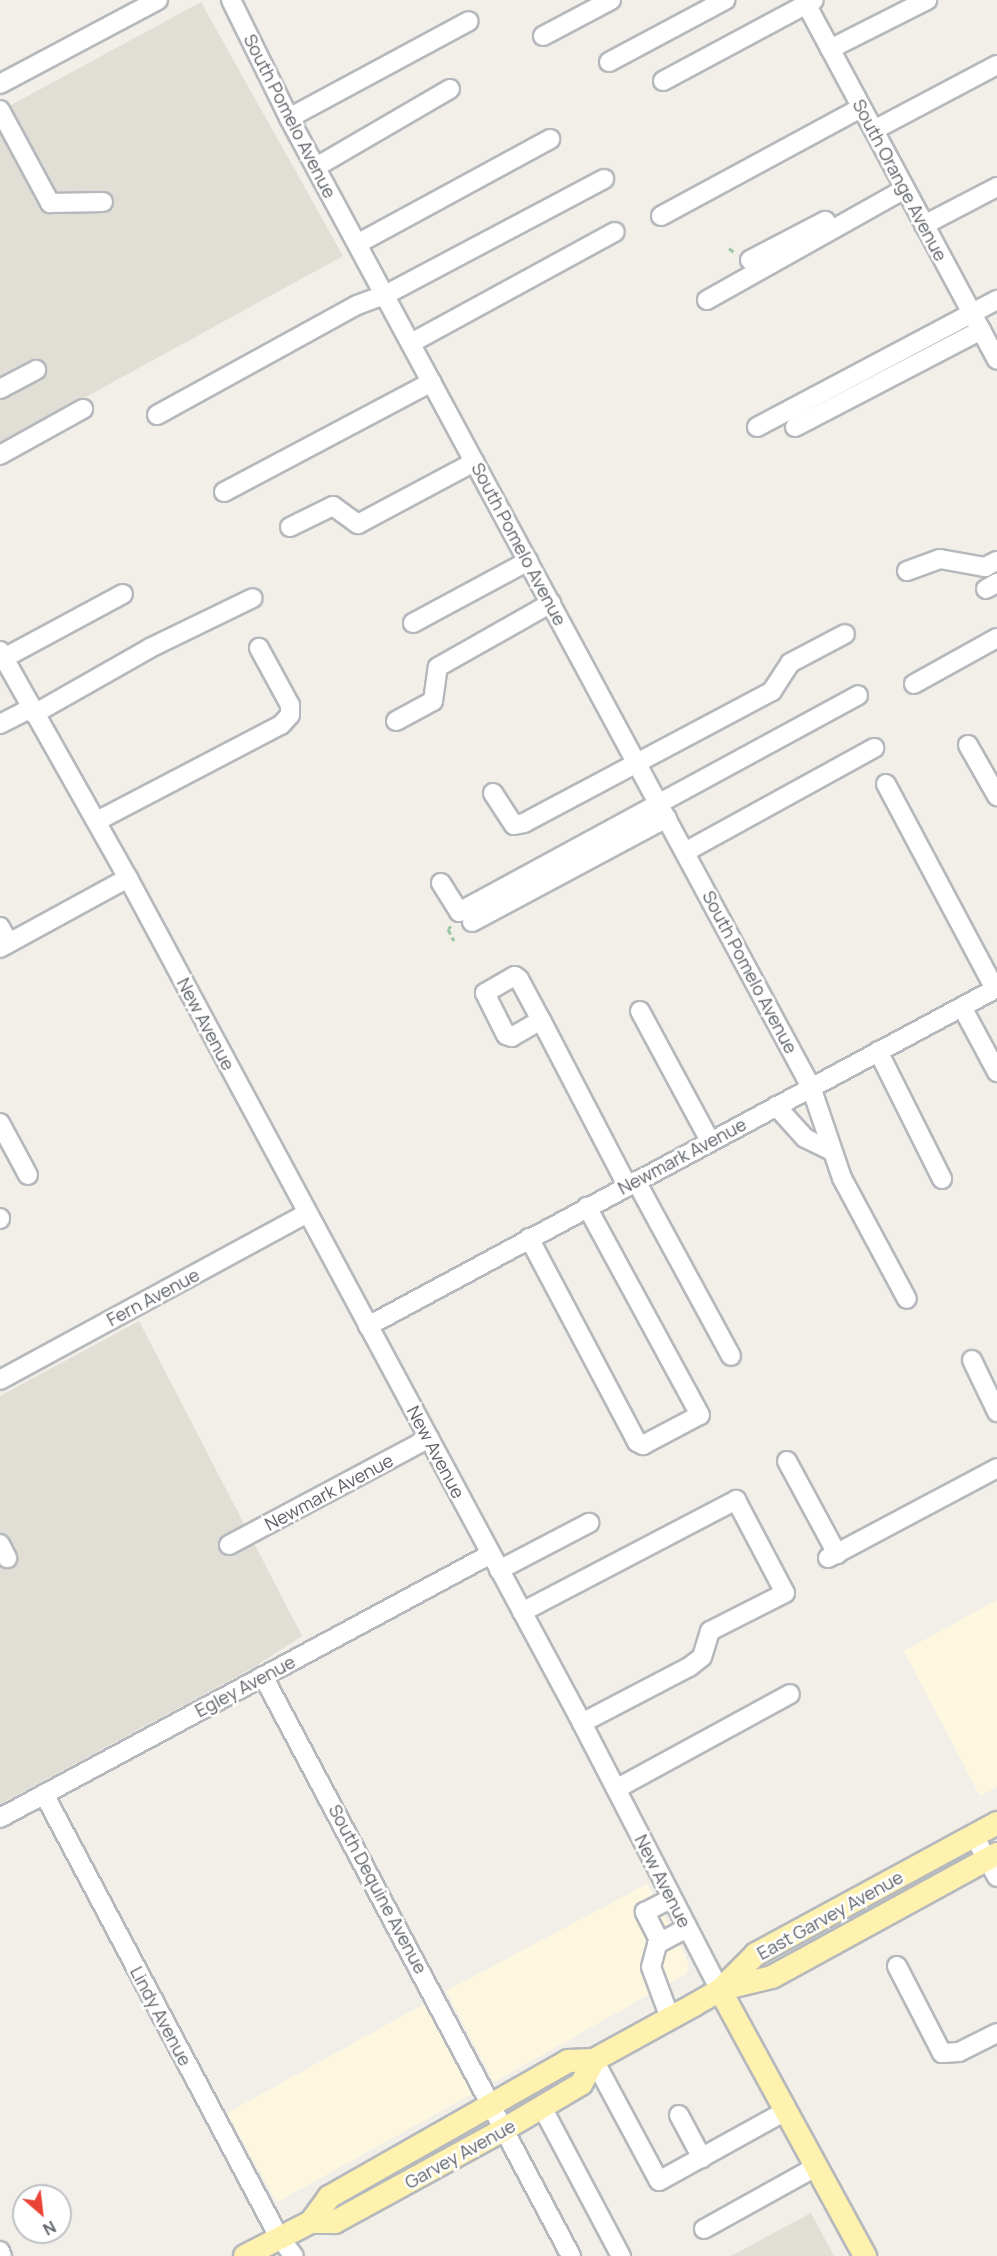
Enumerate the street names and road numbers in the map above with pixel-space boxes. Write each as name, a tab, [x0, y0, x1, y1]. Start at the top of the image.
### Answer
street label: South Pomelo Avenue	[239, 30, 341, 202]
street label: South Orange Avenue	[848, 95, 952, 265]
street label: South Pomelo Avenue	[467, 459, 571, 629]
street label: South Pomelo Avenue	[698, 887, 802, 1057]
street label: New Avenue	[173, 974, 239, 1074]
street label: Newmark Avenue	[614, 1113, 750, 1199]
street label: Fern Avenue	[103, 1264, 203, 1330]
street label: New Avenue	[403, 1402, 469, 1502]
street label: Newmark Avenue	[261, 1449, 397, 1535]
street label: Egley Avenue	[191, 1651, 299, 1721]
street label: South Dequine Avenue	[324, 1801, 432, 1977]
street label: New Avenue	[630, 1831, 696, 1931]
street label: East Garvey Avenue	[753, 1866, 907, 1964]
street label: Lindy Avenue	[126, 1963, 196, 2069]
street label: Garvey Avenue	[401, 2115, 519, 2193]

